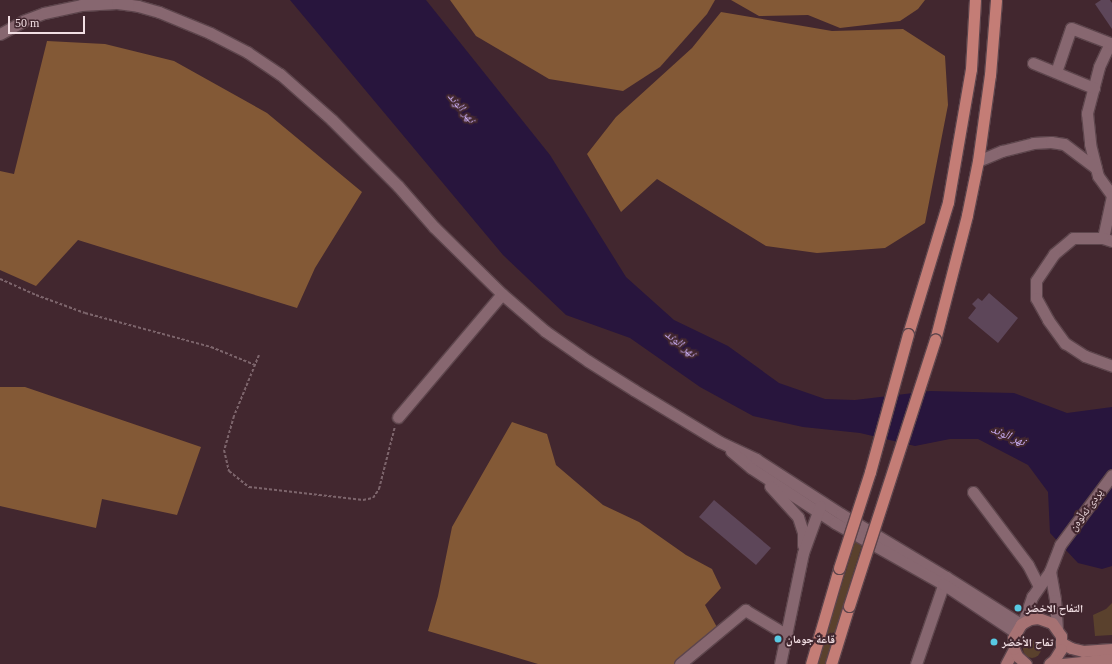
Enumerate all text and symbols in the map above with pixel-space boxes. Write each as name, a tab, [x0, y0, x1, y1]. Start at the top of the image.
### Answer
scale bar	[10, 8, 87, 34]
text: 50 m	[15, 16, 39, 30]
water label: نهر الوند	[444, 90, 478, 126]
water label: نهر الوند	[662, 327, 698, 361]
water label: نهر الوند	[989, 422, 1027, 450]
street label: پردی ئەڵوەن	[1066, 486, 1106, 534]
place label: التفاح الاخضر	[1026, 601, 1083, 615]
marker: التفاح الاخضر	[1013, 603, 1023, 613]
place label: قاعة جومان	[786, 632, 835, 646]
marker: قاعة جومان	[773, 634, 783, 644]
place label: تفاح الأخضر	[1002, 635, 1053, 649]
marker: تفاح الأخضر	[989, 637, 999, 647]

